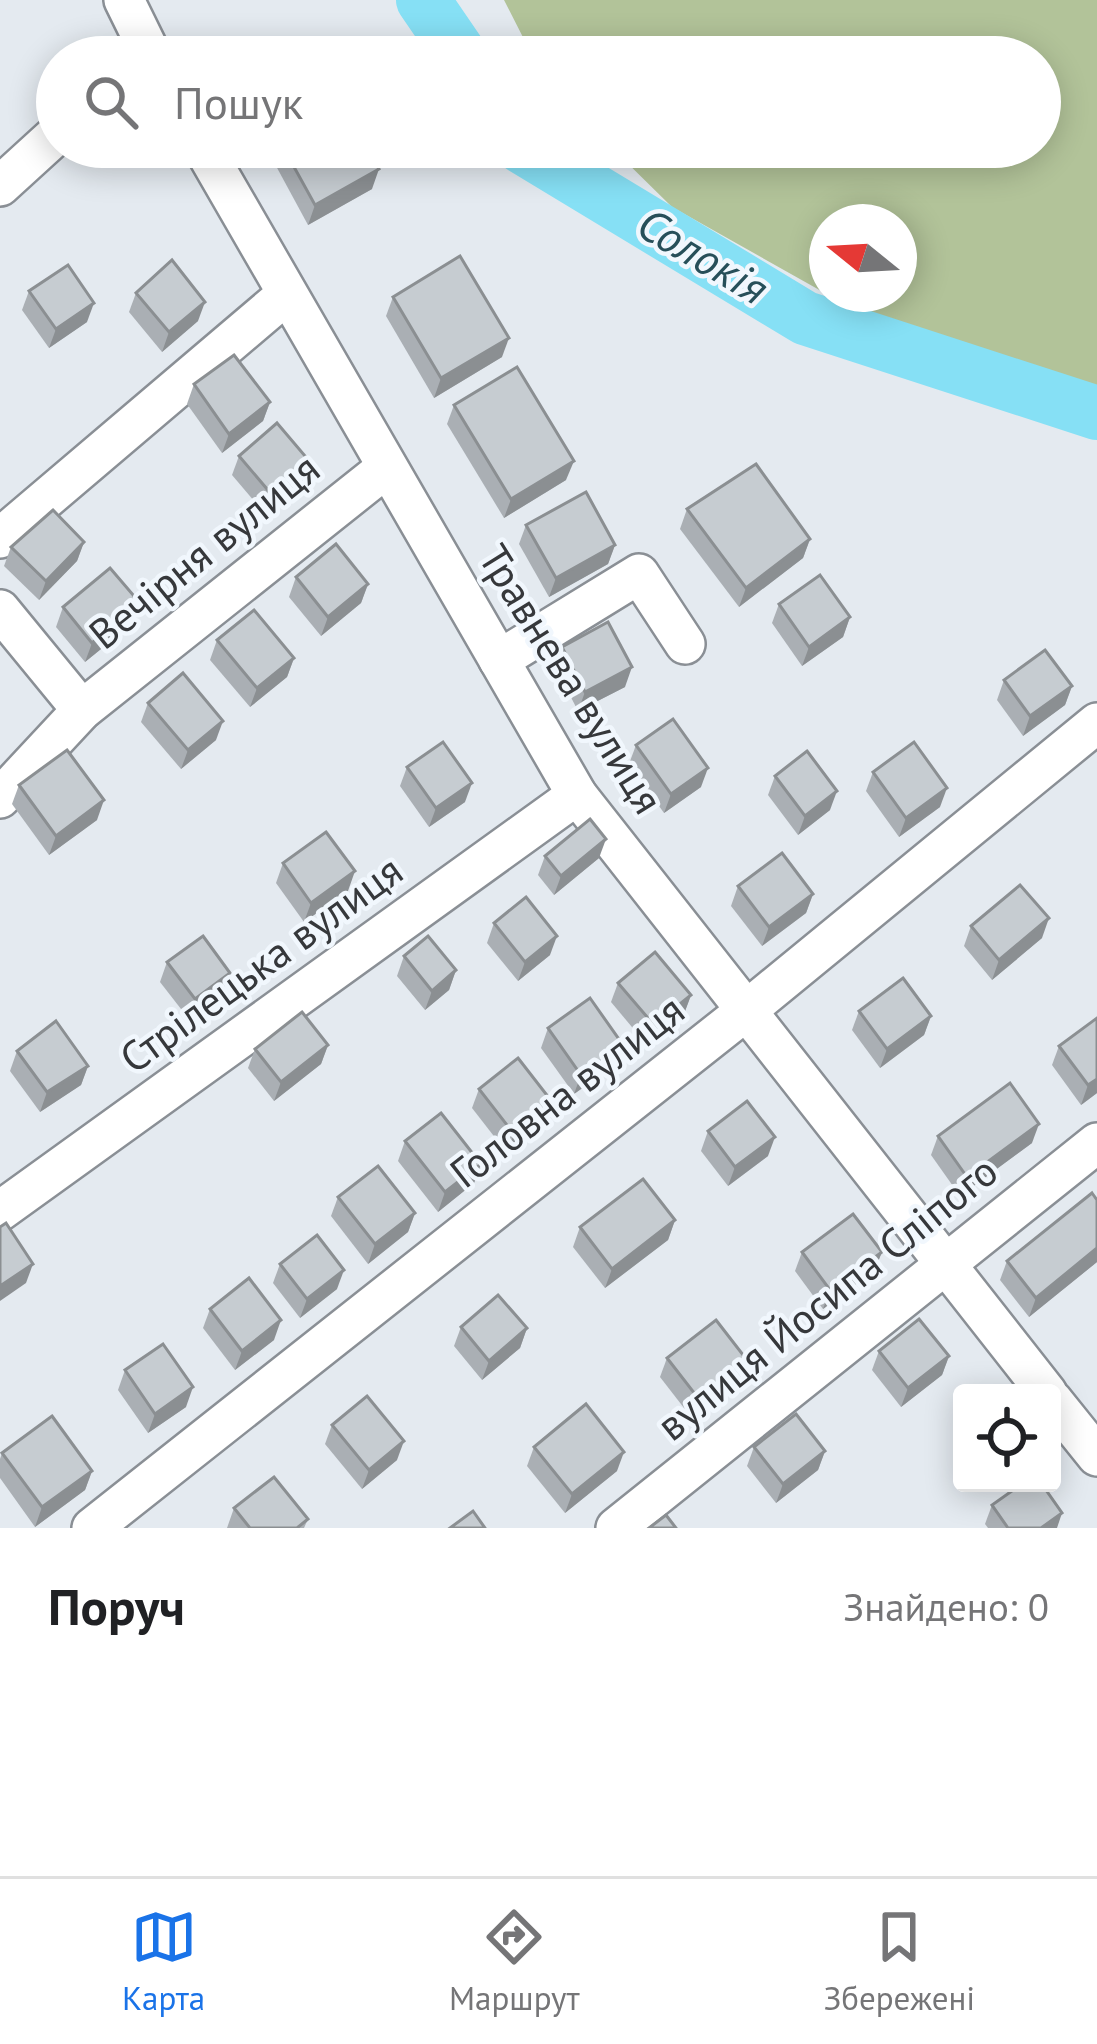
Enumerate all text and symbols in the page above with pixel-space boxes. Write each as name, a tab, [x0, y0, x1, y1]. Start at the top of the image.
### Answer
search box	[36, 36, 1061, 168]
icon: search	[78, 69, 144, 135]
text: Пошук	[174, 73, 303, 131]
water label: Солокія	[628, 194, 779, 317]
north arrow	[809, 204, 917, 312]
street label: Вечірня вулиця	[77, 441, 330, 660]
street label: Травнева вулиця	[467, 534, 676, 824]
street label: Стрілецька вулиця	[109, 843, 413, 1085]
street label: Головна вулиця	[438, 982, 695, 1199]
street label: вулиця Йосипа Сліпого	[645, 1143, 1008, 1452]
map controls	[953, 1384, 1061, 1492]
button: locate	[953, 1384, 1061, 1492]
text: Поруч	[48, 1573, 185, 1639]
text: Знайдено: 0	[843, 1581, 1049, 1632]
tab: Карта	[122, 1904, 205, 2019]
tab: Маршрут	[449, 1904, 580, 2019]
tab: Збережені	[823, 1904, 975, 2019]

